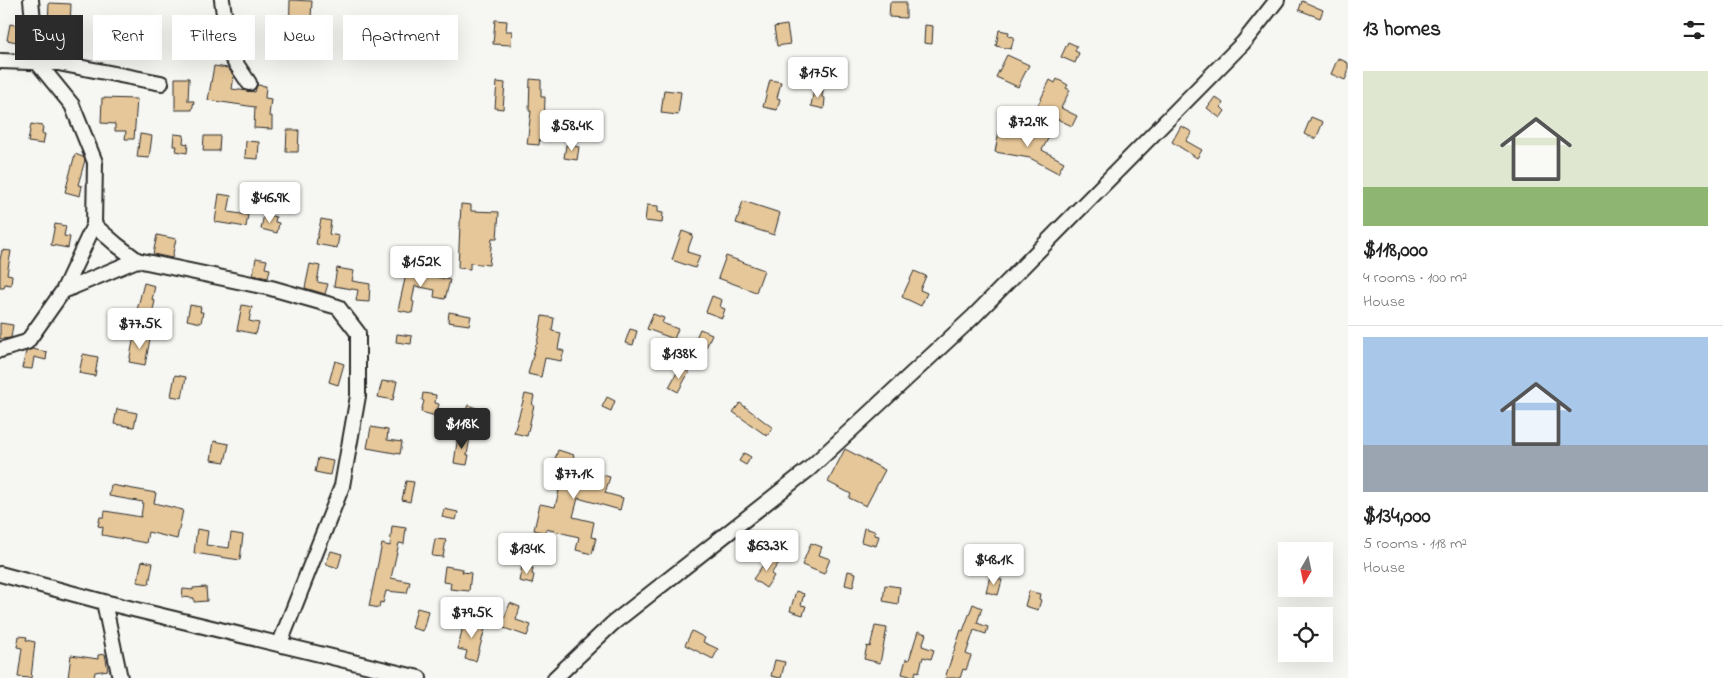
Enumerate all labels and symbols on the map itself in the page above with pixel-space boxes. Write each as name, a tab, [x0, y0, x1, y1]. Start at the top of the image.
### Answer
pin: $175K	[783, 56, 853, 99]
pin: $72.9K	[987, 106, 1069, 148]
pin: $58.4K	[531, 110, 613, 152]
pin: $46.9K	[229, 182, 311, 224]
pin: $152K	[386, 246, 456, 288]
pin: $77.5K	[99, 308, 181, 350]
pin: $138K	[644, 338, 714, 380]
pin: $118K	[427, 408, 497, 450]
pin: $77.1K	[533, 458, 615, 500]
pin: $63.3K	[726, 530, 808, 572]
pin: $134K	[492, 532, 562, 575]
north arrow	[1278, 542, 1332, 598]
pin: $48.1K	[953, 544, 1035, 586]
pin: $79.5K	[431, 596, 513, 639]

